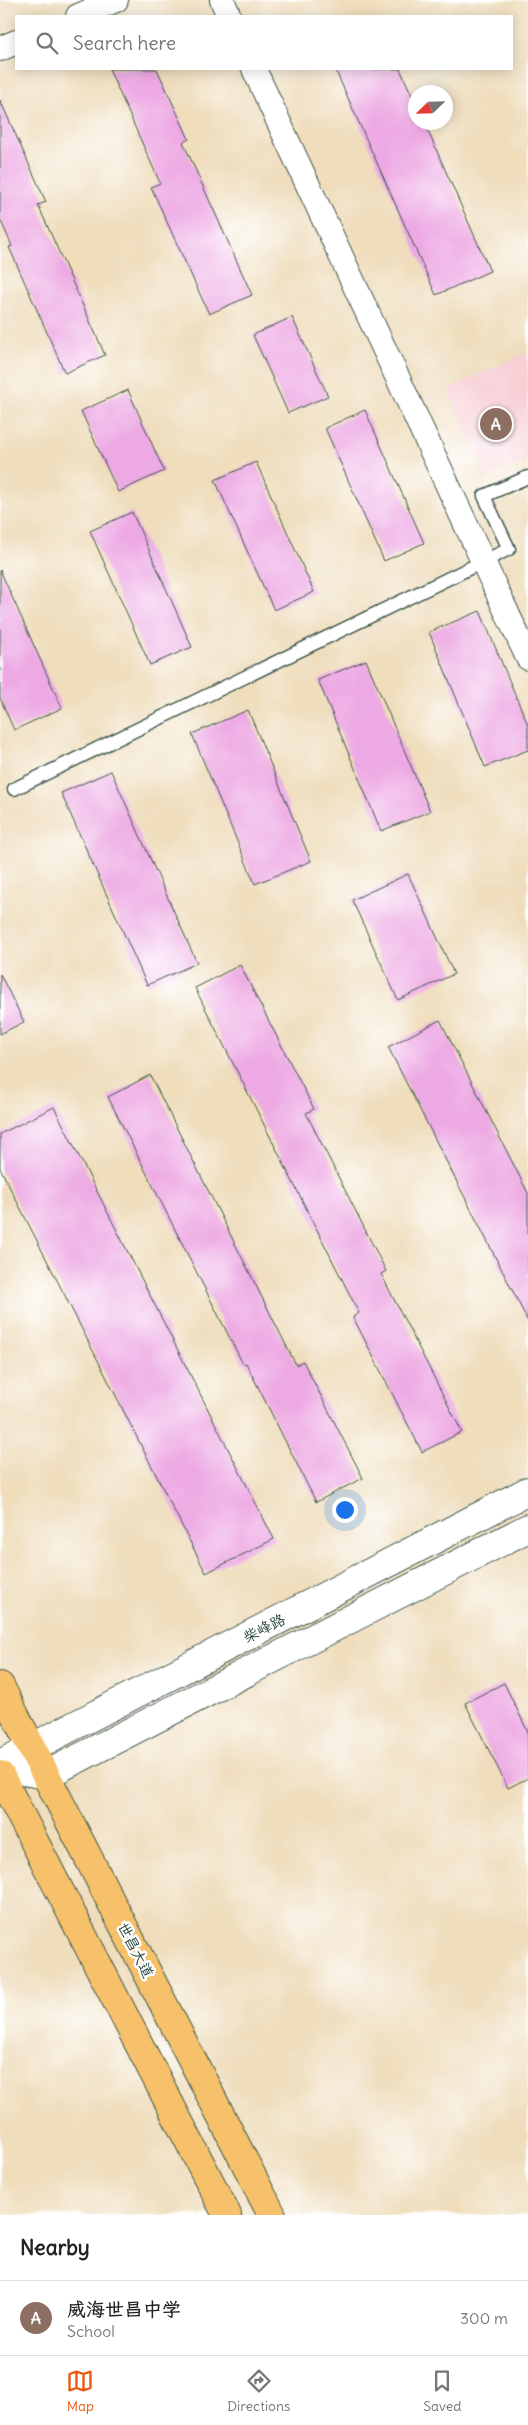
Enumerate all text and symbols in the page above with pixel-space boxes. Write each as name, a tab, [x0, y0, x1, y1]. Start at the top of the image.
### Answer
search box	[15, 15, 513, 70]
icon: search	[33, 29, 61, 57]
text: Search here	[73, 31, 176, 55]
north arrow	[408, 85, 453, 130]
pin: A	[480, 405, 512, 443]
your location	[332, 1497, 358, 1523]
street label: 柴峰路	[240, 1609, 288, 1647]
street label: 世昌大道	[114, 1919, 158, 1981]
text: Nearby	[20, 2234, 90, 2261]
text: 威海世昌中学	[67, 2297, 181, 2321]
text: A	[31, 2308, 41, 2328]
text: 300 m	[460, 2308, 508, 2328]
text: School	[67, 2321, 115, 2341]
tab: Map	[66, 2367, 94, 2415]
tab: Directions	[227, 2367, 290, 2415]
tab: Saved	[423, 2367, 462, 2415]

